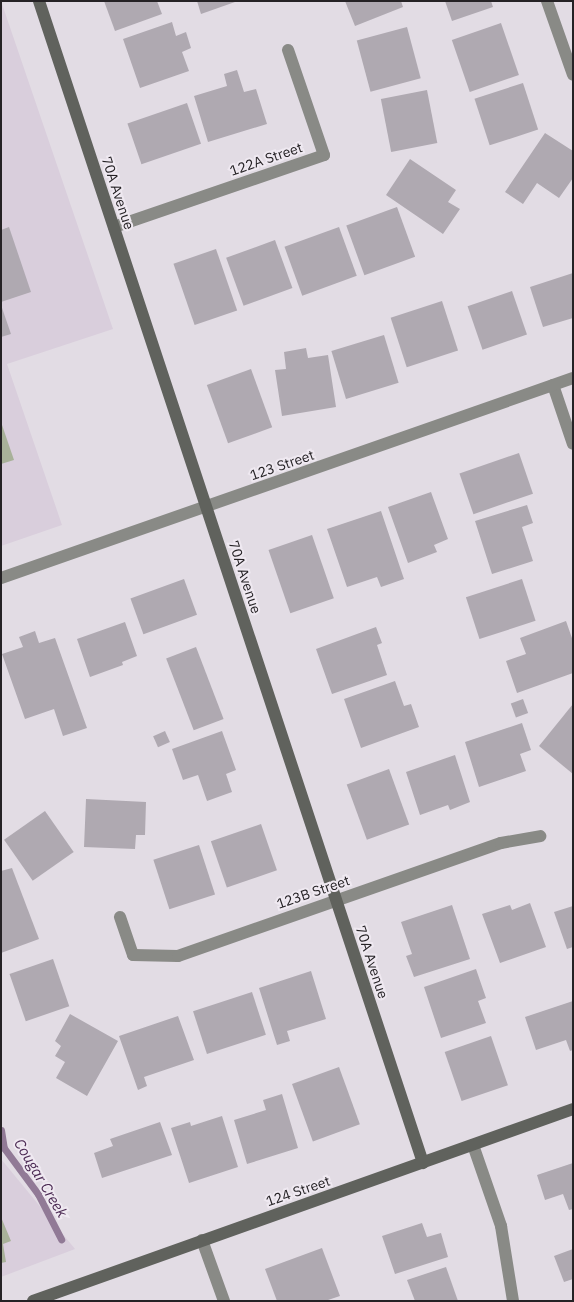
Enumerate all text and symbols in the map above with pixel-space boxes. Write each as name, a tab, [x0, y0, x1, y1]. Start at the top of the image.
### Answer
street label: 122A Street	[227, 139, 305, 179]
street label: 70A Avenue	[98, 154, 138, 232]
street label: 123 Street	[248, 446, 316, 484]
street label: 70A Avenue	[225, 538, 265, 616]
street label: 123B Street	[274, 872, 352, 912]
street label: 70A Avenue	[352, 923, 392, 1001]
water label: Cougar Creek	[10, 1135, 72, 1221]
street label: 124 Street	[264, 1172, 332, 1210]

